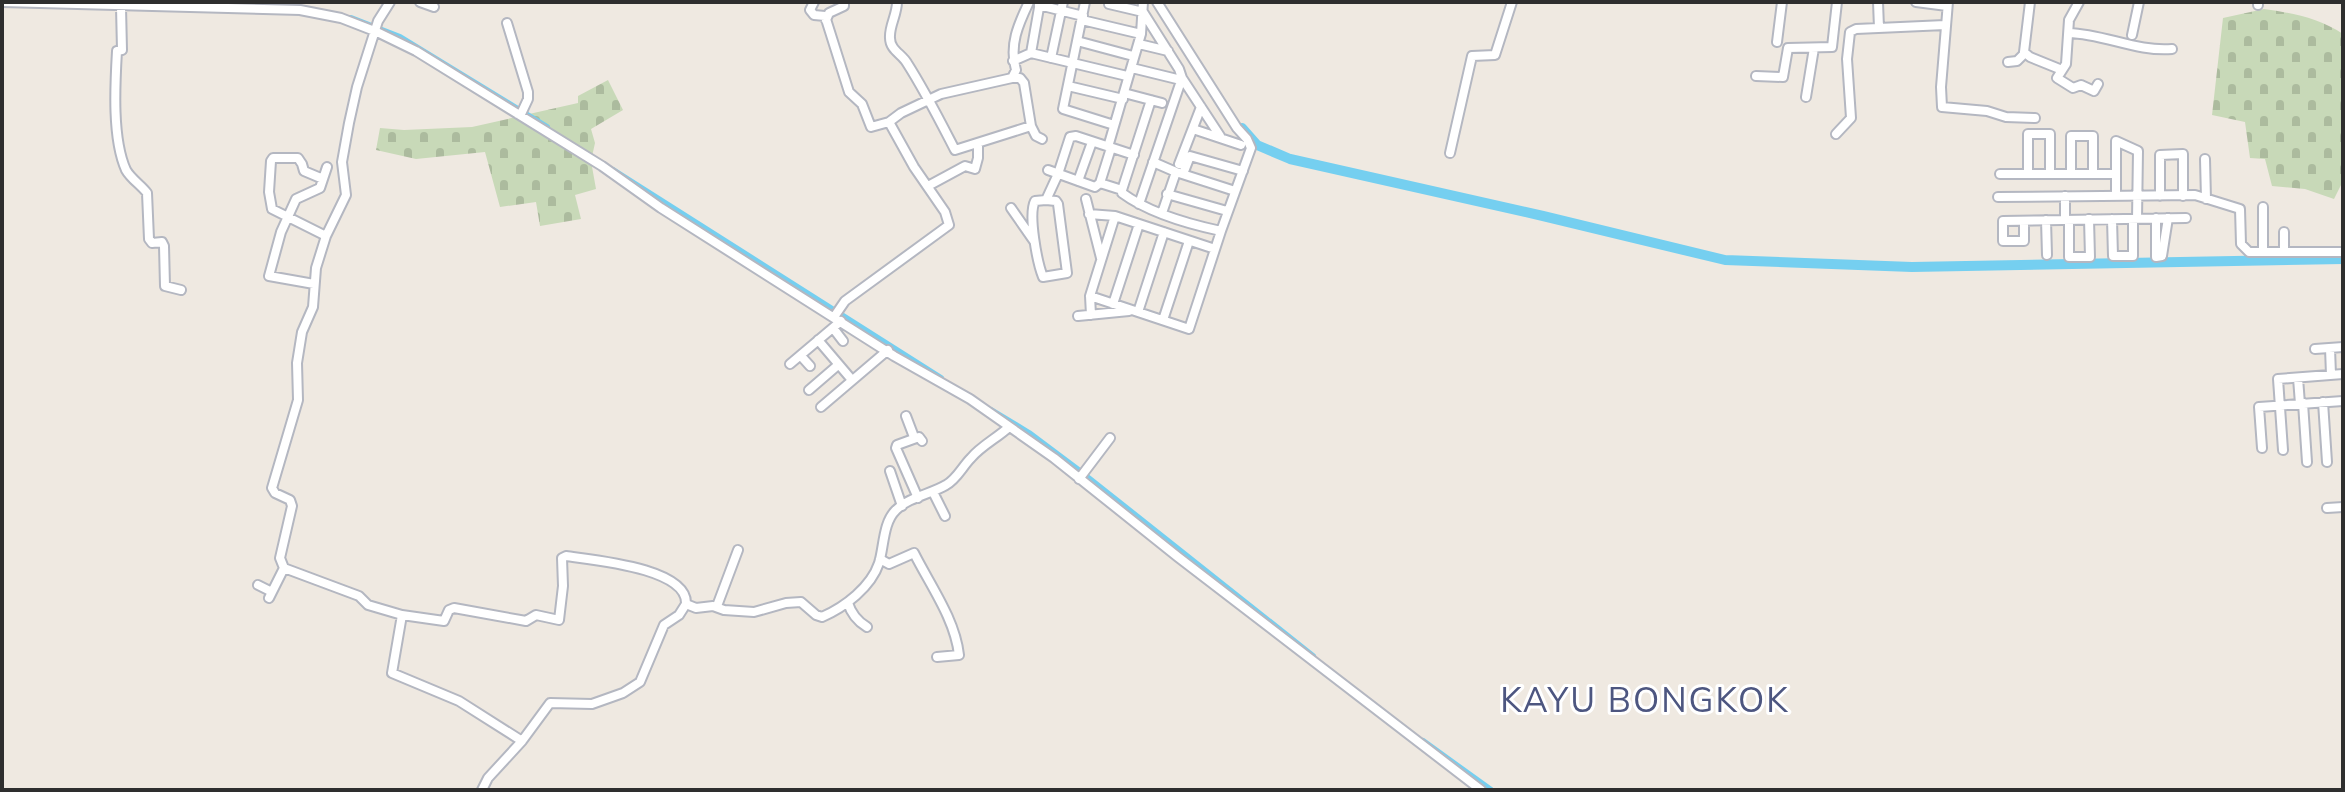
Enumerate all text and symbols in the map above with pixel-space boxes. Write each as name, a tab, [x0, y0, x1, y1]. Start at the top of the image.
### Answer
district label: KAYU BONGKOK	[1500, 678, 1790, 721]

